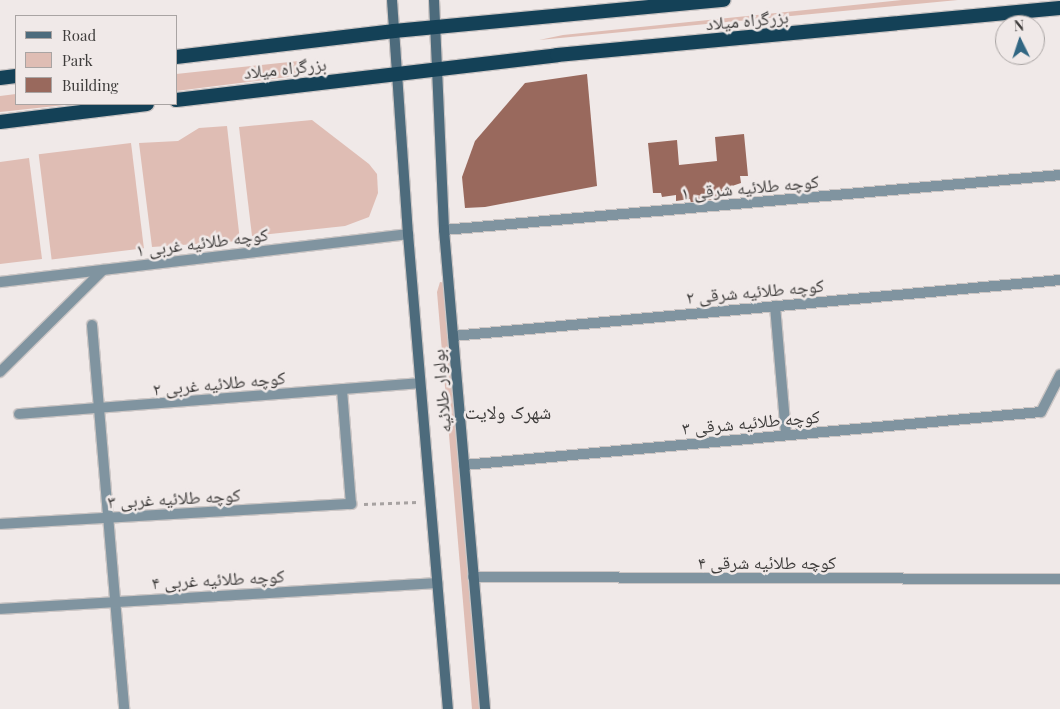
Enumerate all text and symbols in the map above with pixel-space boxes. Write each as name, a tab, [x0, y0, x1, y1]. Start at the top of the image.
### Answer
street label: بزرگراه میلاد	[705, 6, 789, 34]
legend	[15, 15, 178, 105]
north arrow	[995, 15, 1045, 65]
text: N	[1013, 16, 1025, 35]
text: Road	[62, 25, 96, 45]
text: Park	[62, 50, 93, 70]
street label: بزرگراه میلاد	[243, 53, 327, 83]
text: Building	[62, 75, 118, 95]
street label: کوچه طلائیه شرقی ۱	[680, 170, 820, 204]
street label: کوچه طلائیه غربی ۱	[135, 223, 269, 261]
street label: کوچه طلائیه شرقی ۲	[685, 274, 825, 308]
street label: بولوار طلائیه	[427, 348, 455, 434]
street label: کوچه طلائیه غربی ۲	[152, 366, 286, 400]
district label: شهرک ولایت	[465, 401, 551, 423]
street label: کوچه طلائیه شرقی ۳	[681, 405, 821, 439]
street label: کوچه طلائیه غربی ۳	[107, 484, 241, 512]
street label: کوچه طلائیه شرقی ۴	[698, 551, 836, 573]
street label: کوچه طلائیه غربی ۴	[151, 565, 285, 593]

